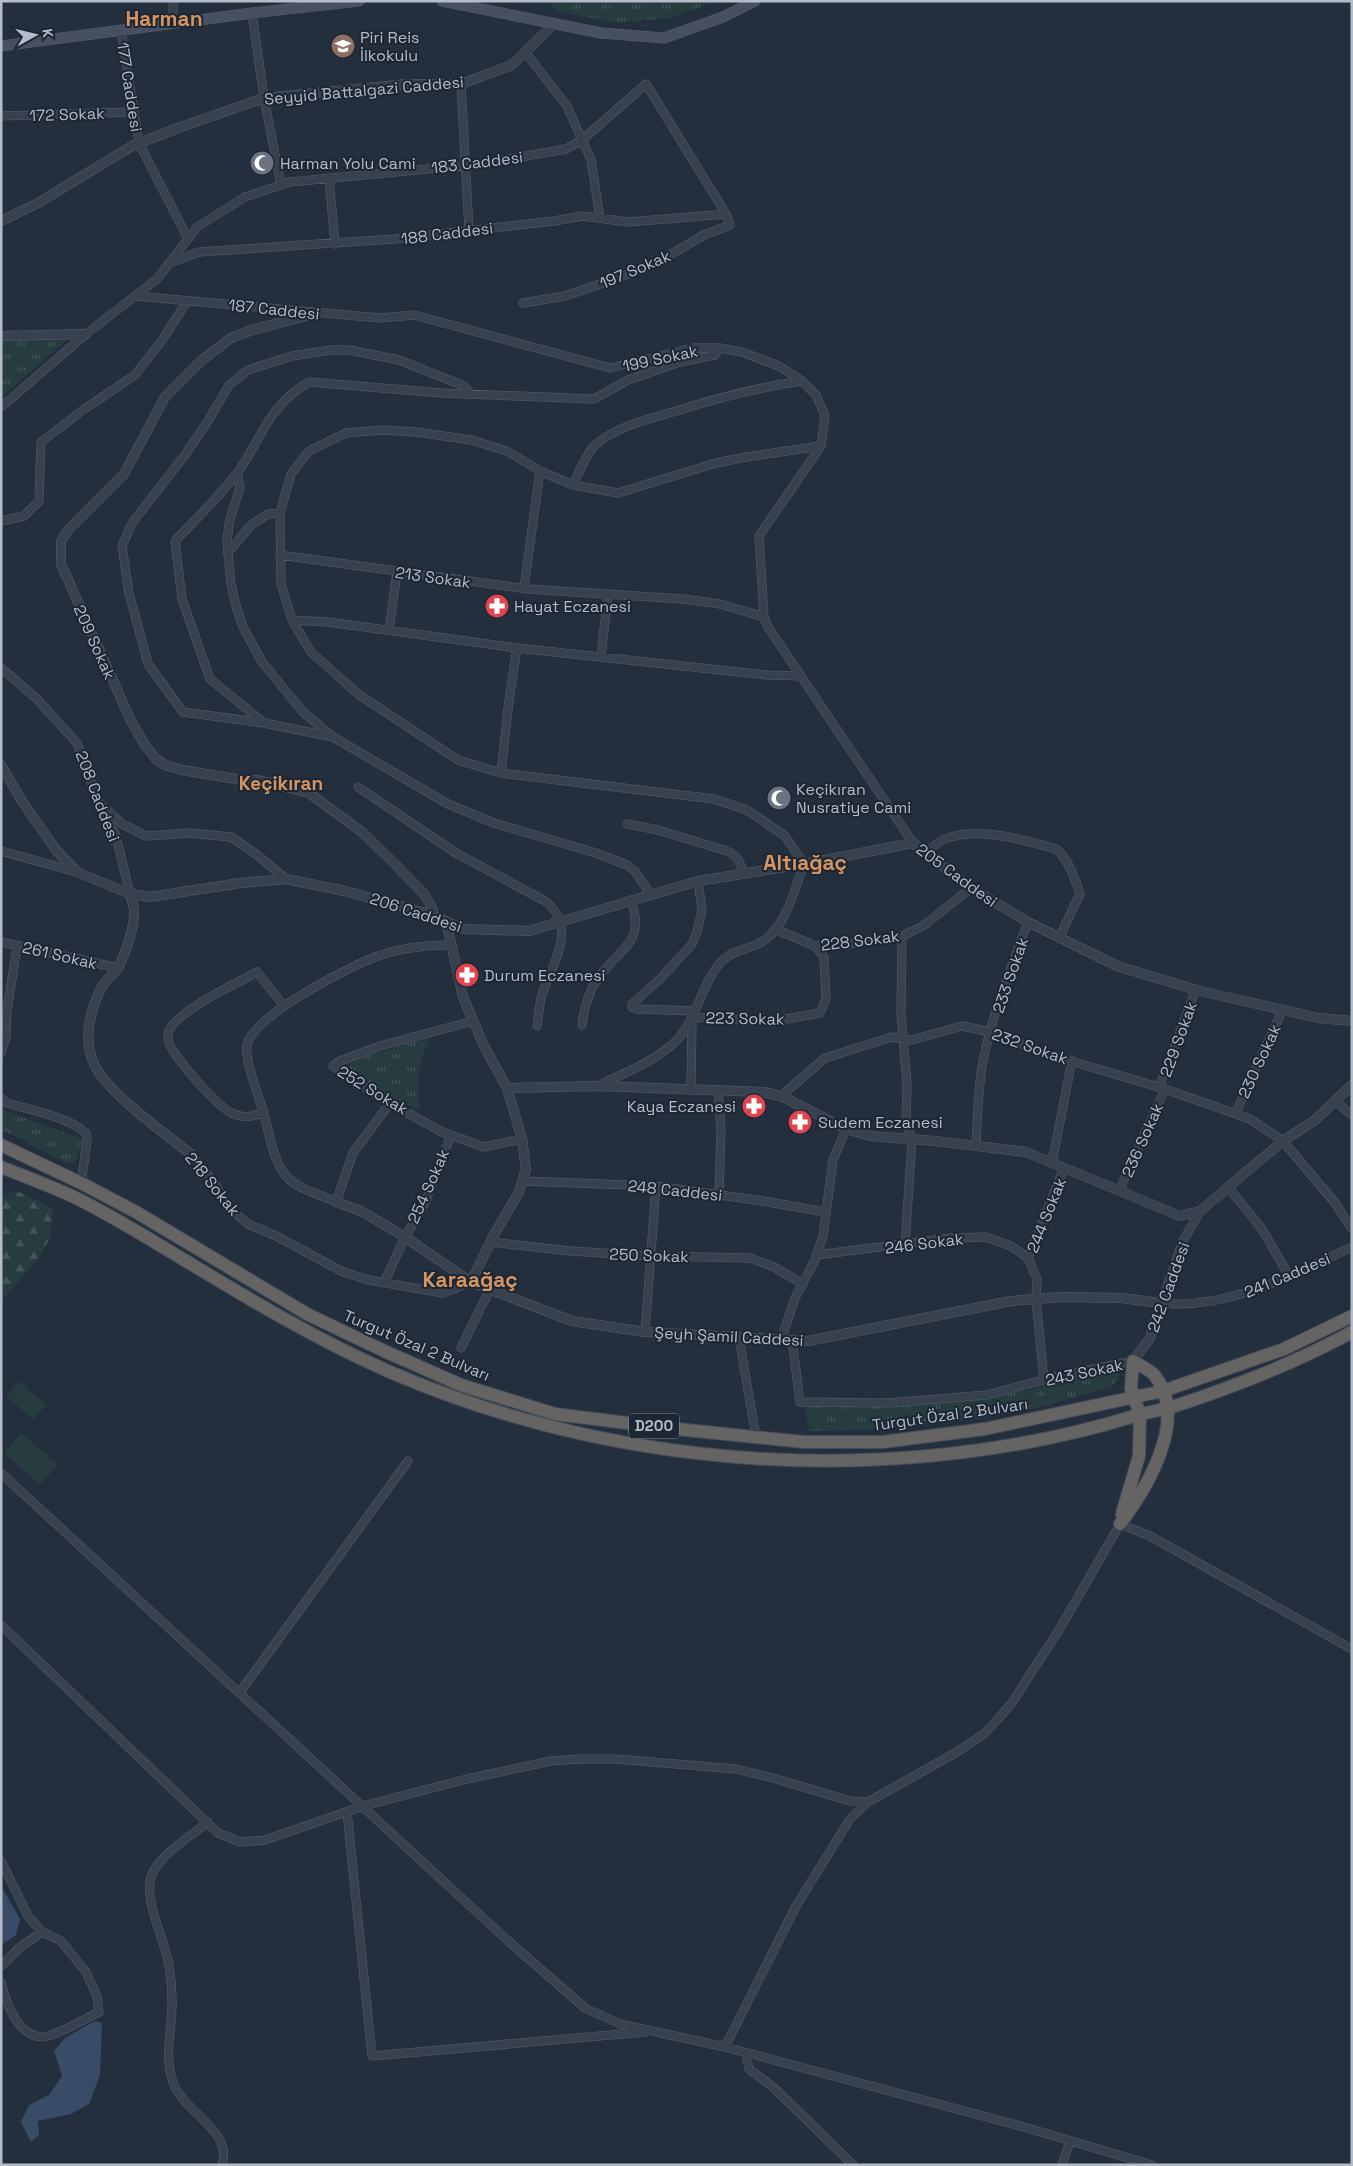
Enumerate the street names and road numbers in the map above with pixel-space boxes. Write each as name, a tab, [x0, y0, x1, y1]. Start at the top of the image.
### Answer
street label: 177 Caddesi	[112, 41, 147, 133]
street label: Seyyid Battalgazi Caddesi	[263, 71, 465, 110]
street label: 172 Sokak	[29, 103, 105, 126]
street label: 183 Caddesi	[430, 146, 524, 179]
street label: 188 Caddesi	[400, 217, 494, 250]
street label: 197 Sokak	[596, 245, 674, 294]
street label: 187 Caddesi	[227, 294, 320, 325]
street label: 199 Sokak	[621, 340, 700, 377]
street label: 213 Sokak	[394, 562, 472, 593]
street label: 209 Sokak	[69, 602, 121, 683]
street label: 208 Caddesi	[71, 748, 124, 845]
street label: 205 Caddesi	[912, 839, 1001, 912]
street label: 206 Caddesi	[367, 888, 465, 937]
street label: 228 Sokak	[819, 925, 901, 956]
street label: 233 Sokak	[988, 934, 1033, 1016]
street label: 261 Sokak	[20, 937, 100, 974]
street label: 229 Sokak	[1155, 998, 1202, 1080]
street label: 223 Sokak	[705, 1007, 785, 1030]
street label: 230 Sokak	[1233, 1020, 1286, 1102]
street label: 232 Sokak	[989, 1024, 1071, 1069]
street label: 252 Sokak	[334, 1061, 412, 1120]
street label: 236 Sokak	[1117, 1099, 1168, 1181]
street label: 254 Sokak	[403, 1145, 454, 1227]
street label: 218 Sokak	[180, 1148, 245, 1221]
street label: 244 Sokak	[1022, 1174, 1071, 1256]
street label: 248 Caddesi	[627, 1175, 723, 1206]
street label: 246 Sokak	[884, 1228, 965, 1259]
street label: 242 Caddesi	[1142, 1239, 1195, 1335]
street label: 250 Sokak	[609, 1244, 689, 1267]
street label: 241 Caddesi	[1241, 1248, 1333, 1303]
street label: Turgut Özal 2 Bulvarı	[340, 1305, 493, 1386]
street label: Şeyh Şamil Caddesi	[654, 1322, 804, 1351]
street label: 243 Sokak	[1043, 1354, 1125, 1391]
street label: Turgut Özal 2 Bulvarı	[871, 1393, 1029, 1436]
road number: D200	[629, 1414, 679, 1438]

